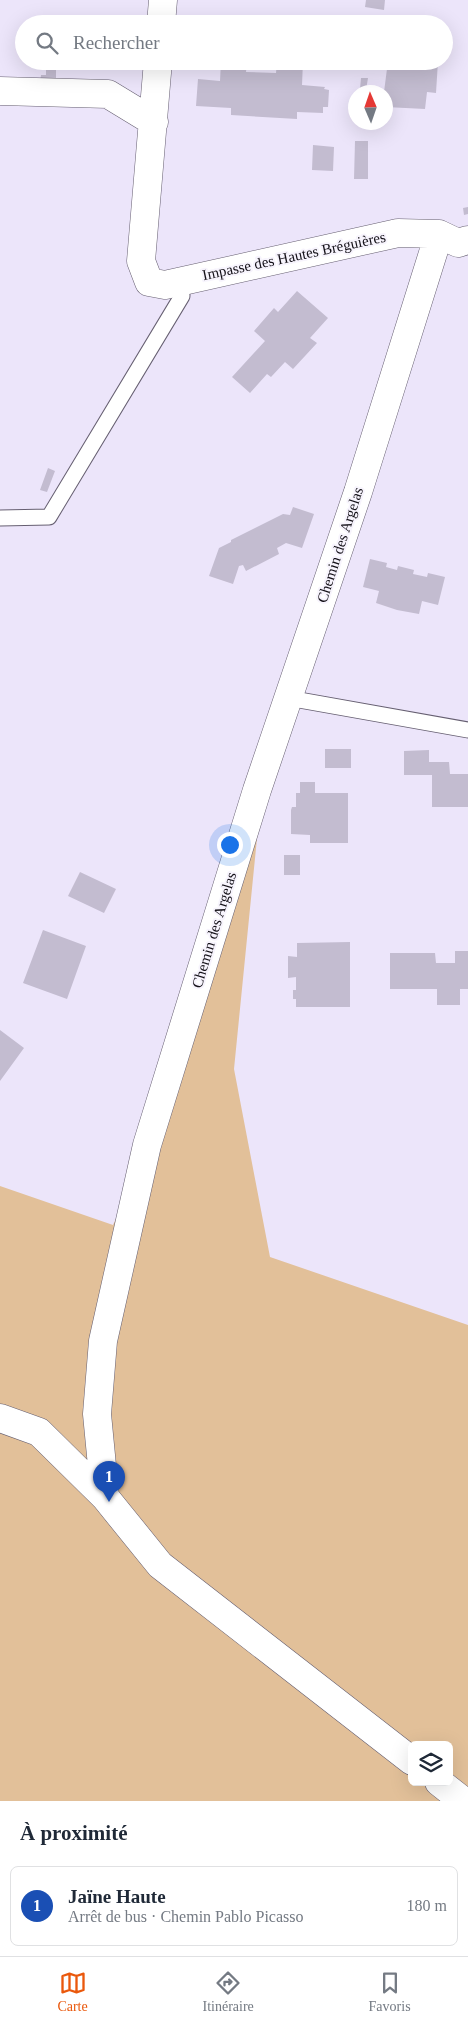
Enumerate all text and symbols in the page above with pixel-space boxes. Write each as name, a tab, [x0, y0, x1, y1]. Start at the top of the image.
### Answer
search box	[15, 15, 453, 70]
icon: search	[33, 29, 61, 57]
text: Rechercher	[73, 32, 160, 53]
north arrow	[348, 85, 393, 130]
street label: Impasse des Hautes Bréguières	[201, 229, 387, 283]
street label: Chemin des Argelas	[314, 485, 366, 605]
your location	[217, 832, 243, 858]
street label: Chemin des Argelas	[189, 870, 239, 990]
pin: 1	[93, 1461, 125, 1502]
map controls	[408, 1741, 453, 1786]
button: layers	[408, 1741, 453, 1786]
text: À proximité	[20, 1821, 128, 1845]
text: Jaïne Haute	[68, 1886, 166, 1907]
text: 1	[33, 1897, 41, 1914]
text: 180 m	[407, 1897, 447, 1914]
text: Arrêt de bus · Chemin Pablo Picasso	[68, 1908, 304, 1925]
tab: Carte	[57, 1969, 88, 2015]
tab: Itinéraire	[203, 1969, 254, 2015]
tab: Favoris	[369, 1969, 411, 2015]

